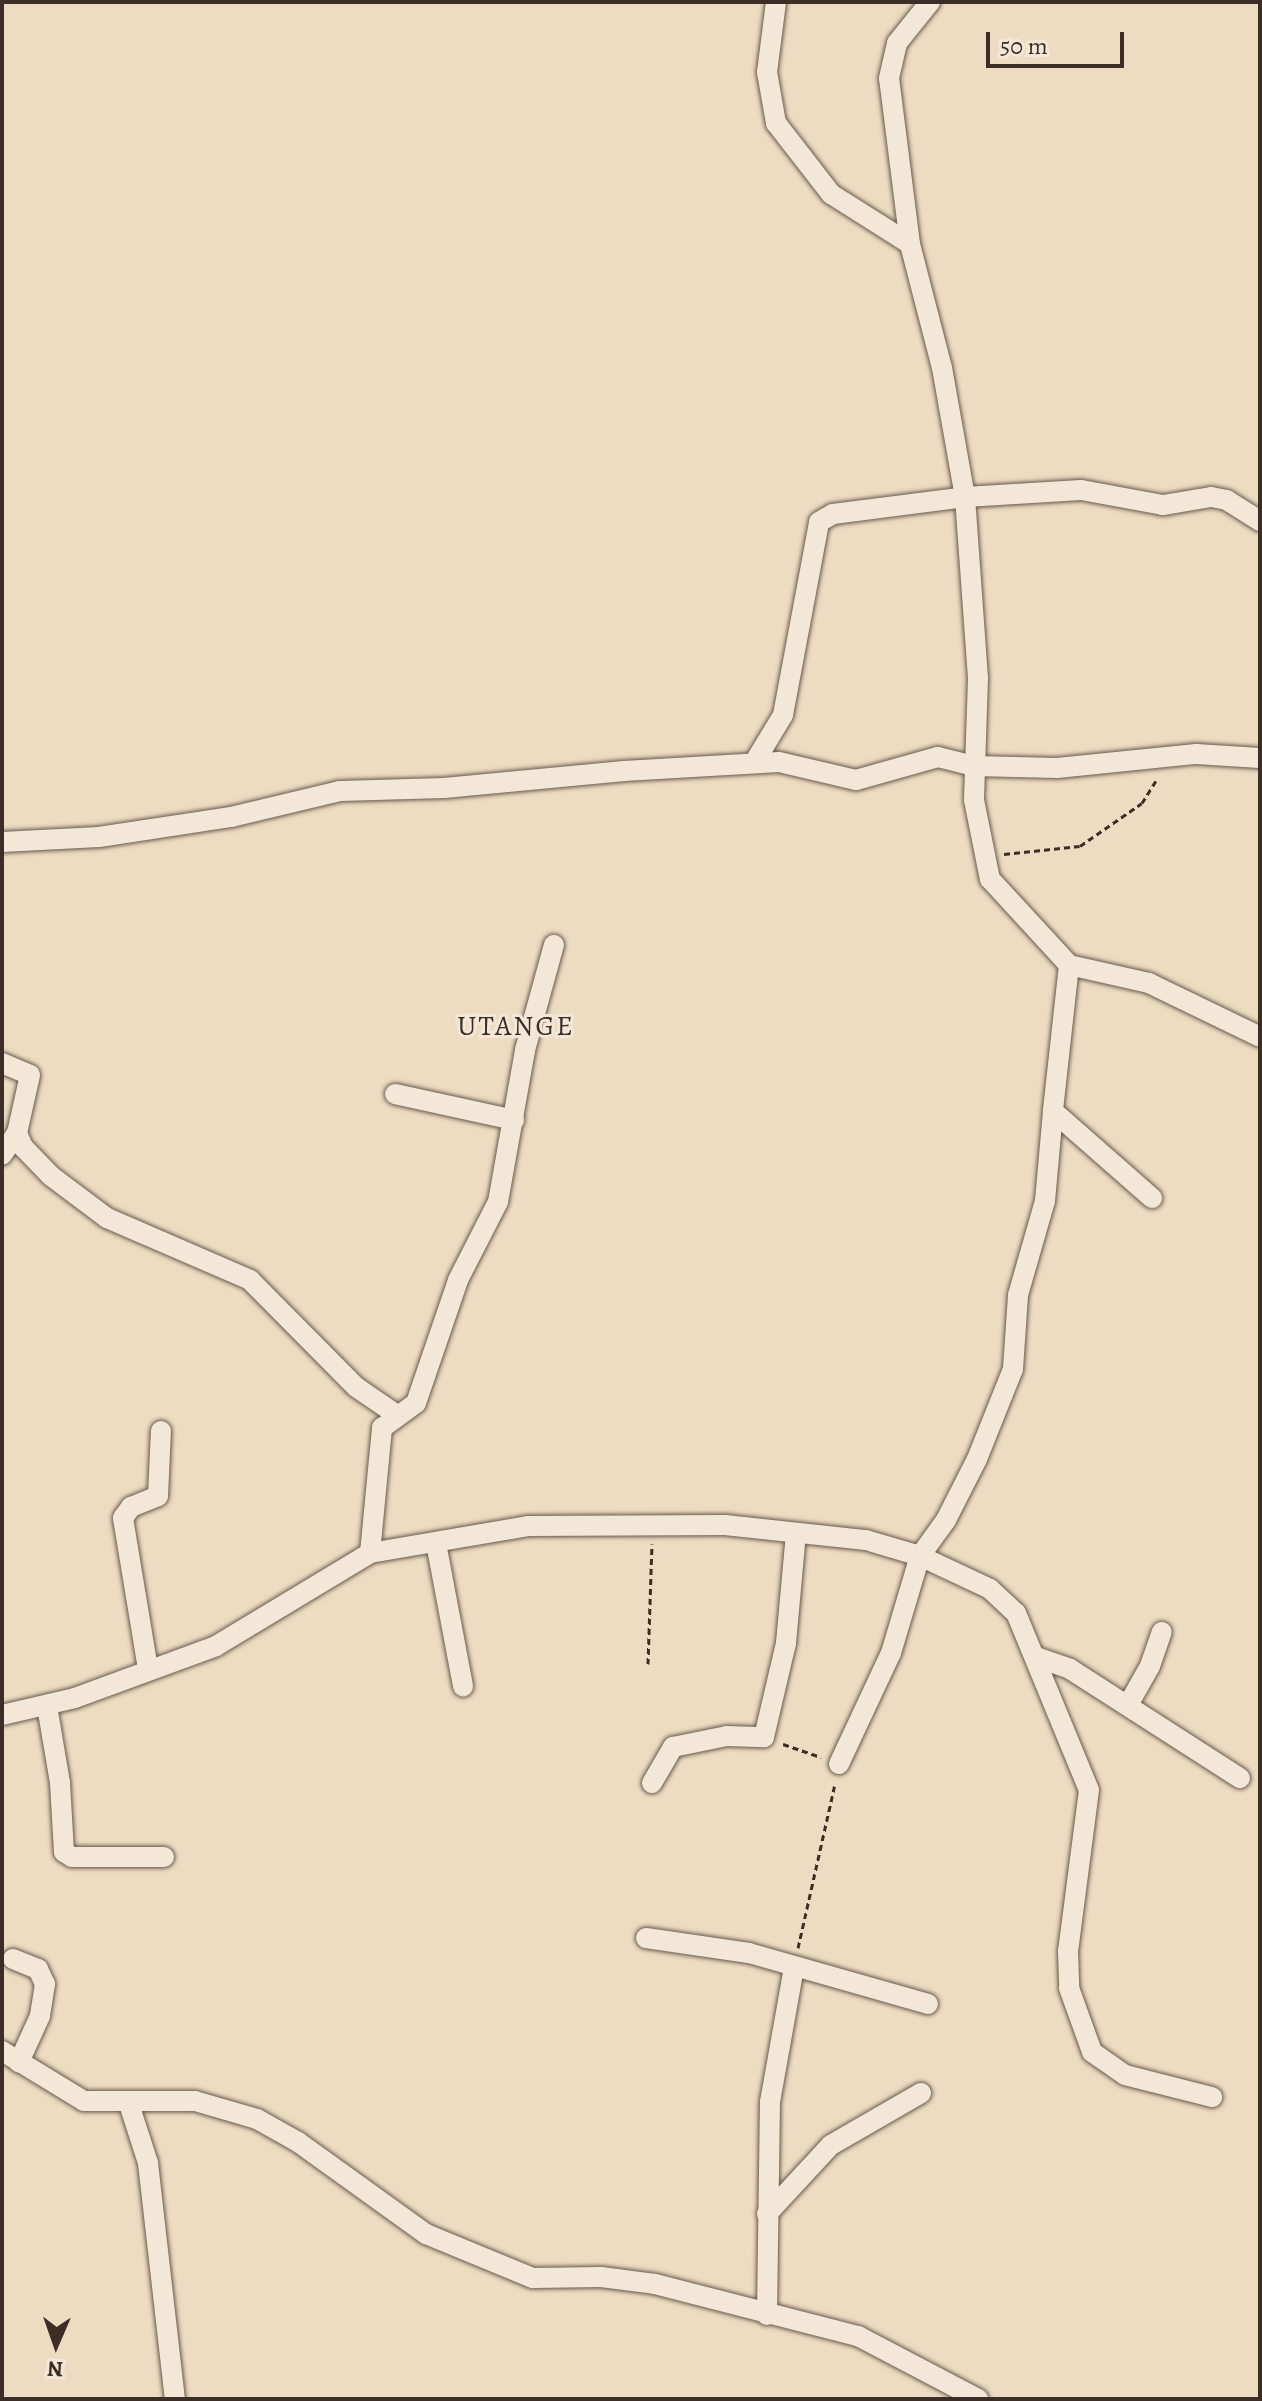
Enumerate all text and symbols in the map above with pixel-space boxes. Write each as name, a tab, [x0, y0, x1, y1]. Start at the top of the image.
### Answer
scale bar	[990, 16, 1128, 66]
text: 50 m	[1000, 30, 1048, 62]
district label: UTANGE	[457, 1009, 575, 1043]
north arrow	[16, 2305, 96, 2385]
text: N	[47, 2354, 64, 2384]

